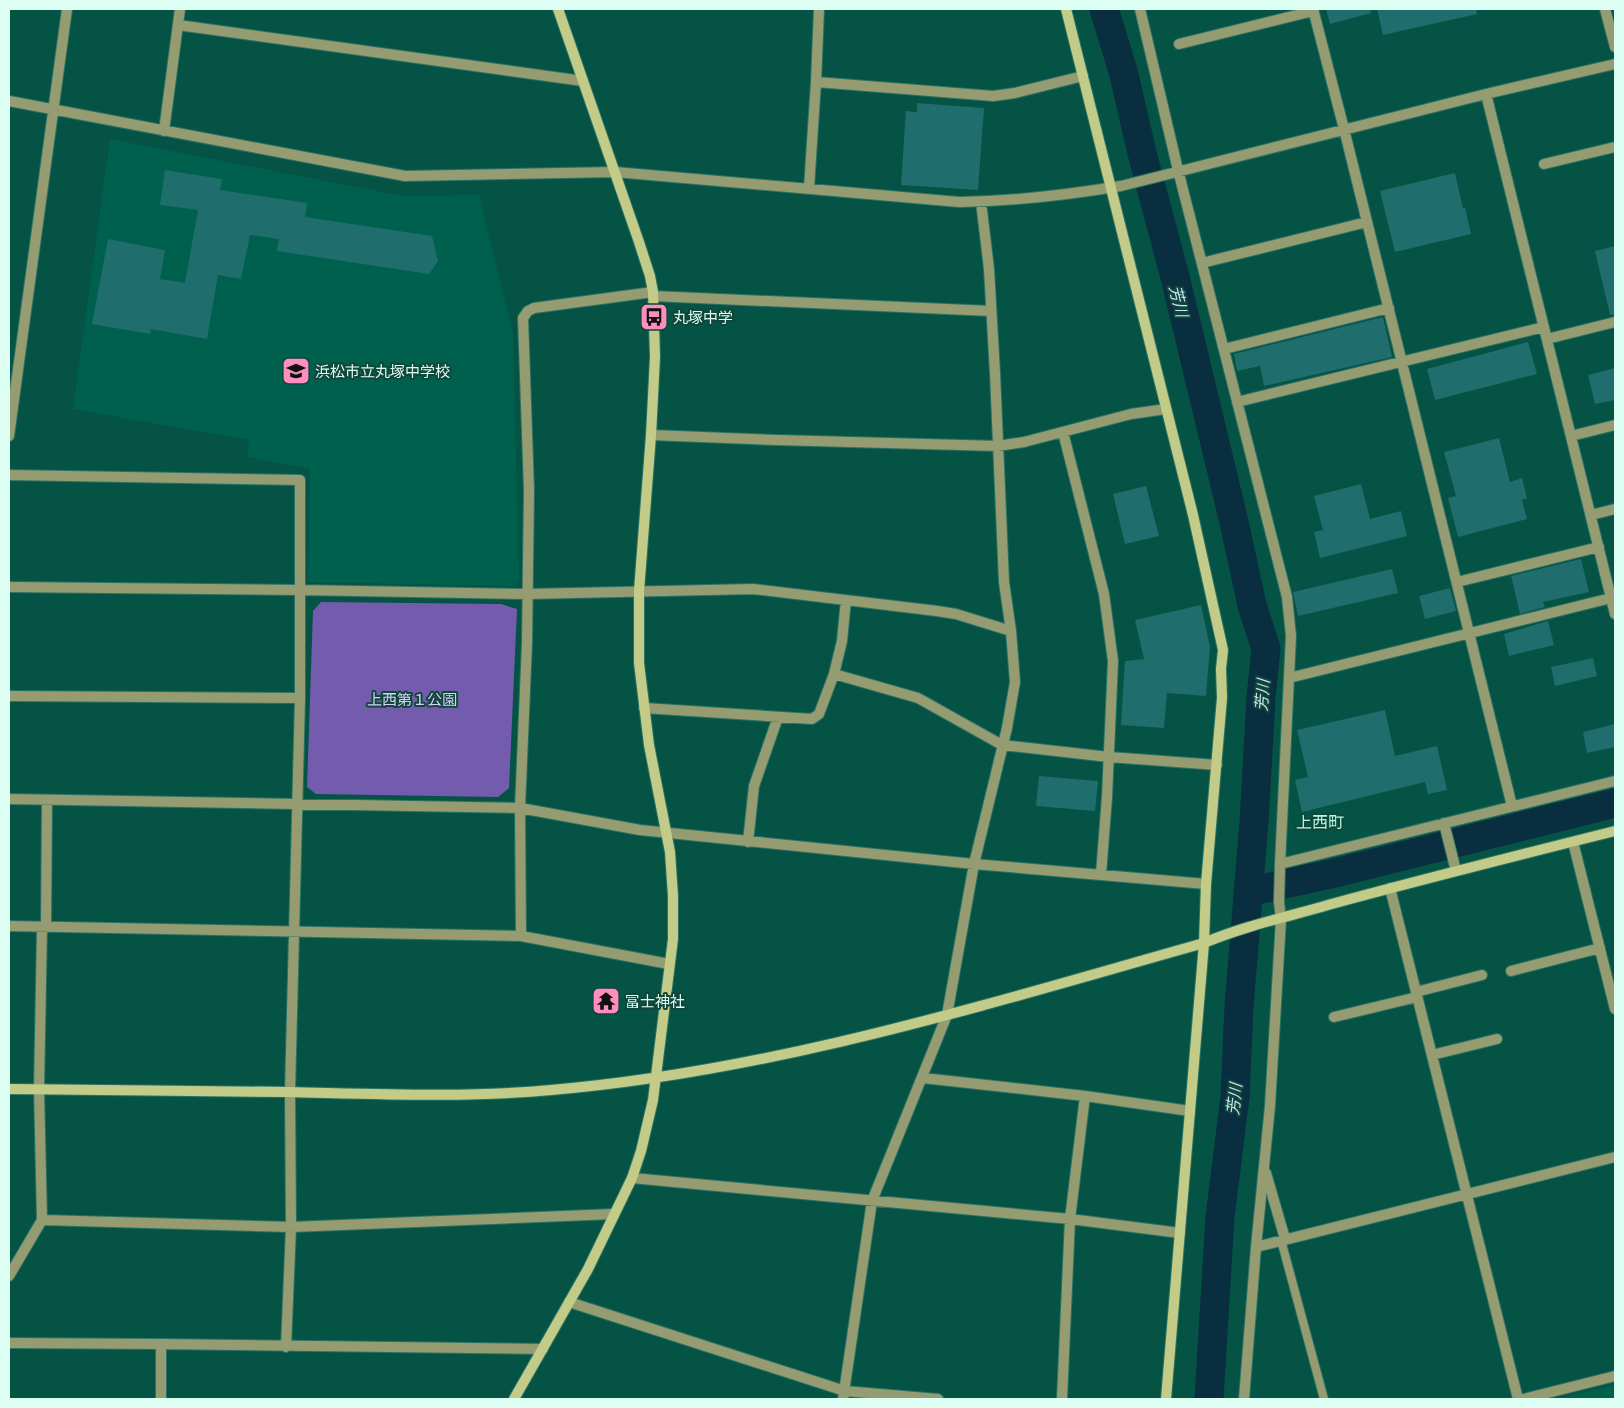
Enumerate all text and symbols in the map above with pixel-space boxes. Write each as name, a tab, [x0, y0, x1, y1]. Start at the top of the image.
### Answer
water label: 芳川	[1164, 283, 1194, 321]
bus stop icon: 丸塚中学	[639, 302, 669, 332]
place label: 丸塚中学	[673, 307, 733, 328]
school or university icon: 浜松市立丸塚中学校	[281, 356, 311, 386]
place label: 浜松市立丸塚中学校	[315, 361, 450, 382]
water label: 芳川	[1250, 676, 1274, 712]
park label: 上西第１公園	[367, 689, 457, 710]
district label: 上西町	[1296, 811, 1344, 833]
temple icon: 冨士神社	[591, 986, 621, 1016]
place label: 冨士神社	[625, 991, 685, 1012]
water label: 芳川	[1221, 1080, 1247, 1116]

